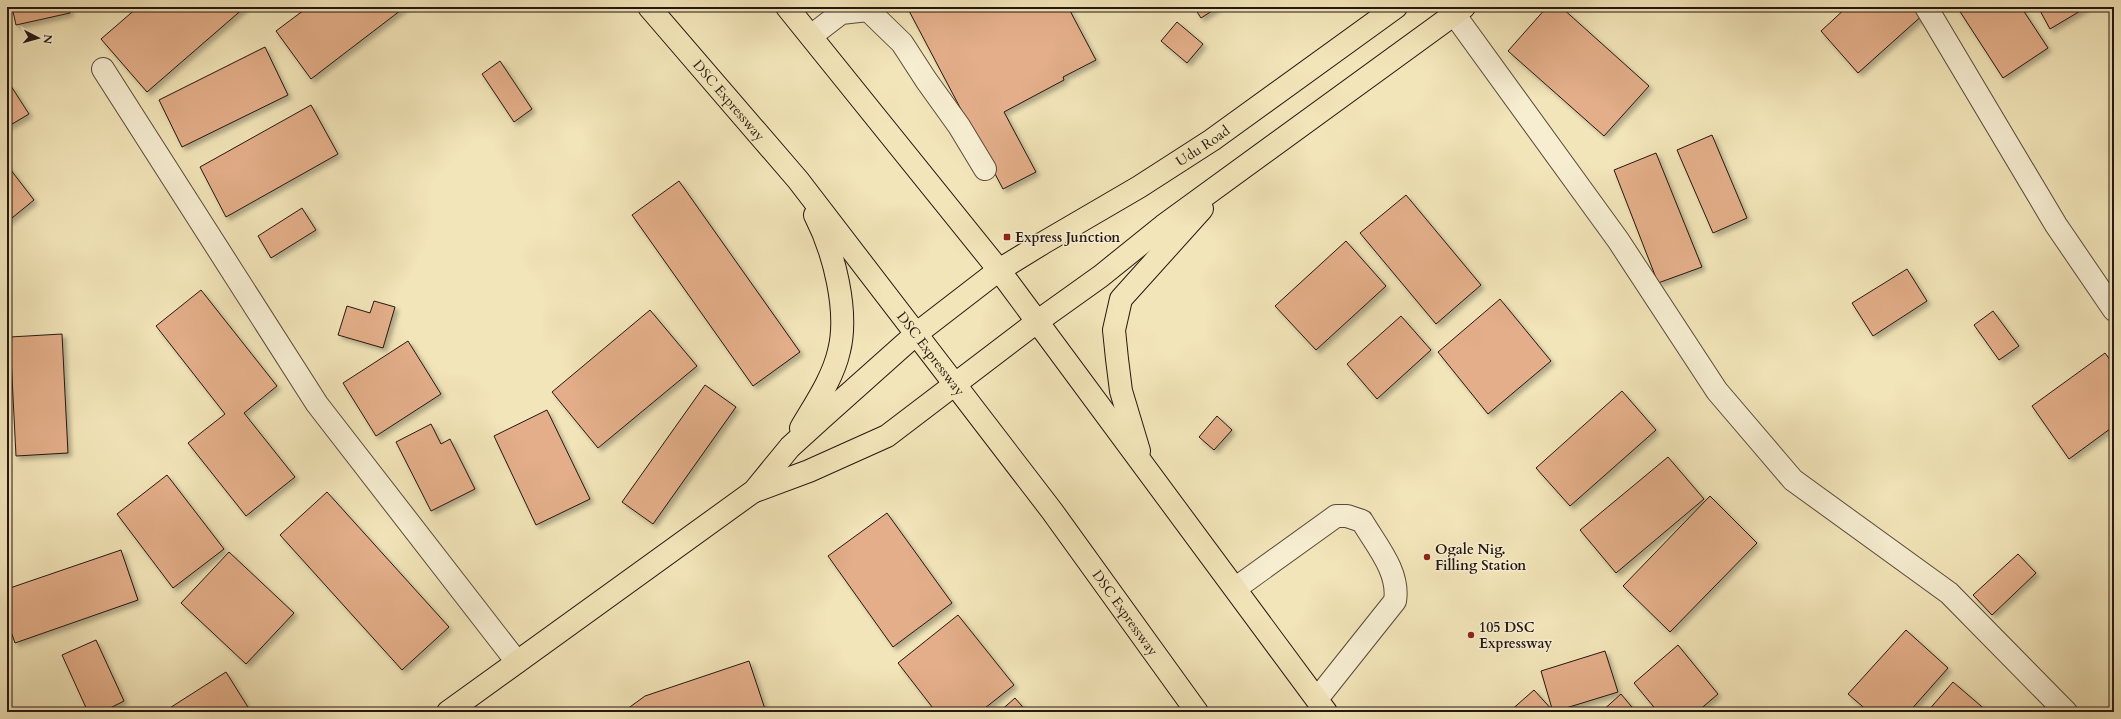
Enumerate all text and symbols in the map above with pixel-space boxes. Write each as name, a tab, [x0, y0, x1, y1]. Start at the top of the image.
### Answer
north arrow	[18, 18, 58, 58]
text: N	[39, 33, 55, 45]
street label: DSC Expressway	[689, 56, 770, 145]
street label: Udu Road	[1172, 120, 1234, 170]
place label: Express Junction	[1015, 228, 1120, 247]
marker: Express Junction	[1002, 232, 1012, 242]
street label: DSC Expressway	[893, 307, 970, 400]
place label: Ogale Nig. Filling Station	[1435, 540, 1526, 575]
marker: Ogale Nig. Filling Station	[1422, 552, 1432, 562]
street label: DSC Expressway	[1088, 566, 1163, 660]
place label: 105 DSC Expressway	[1479, 618, 1552, 653]
marker: 105 DSC Expressway	[1466, 630, 1476, 640]

